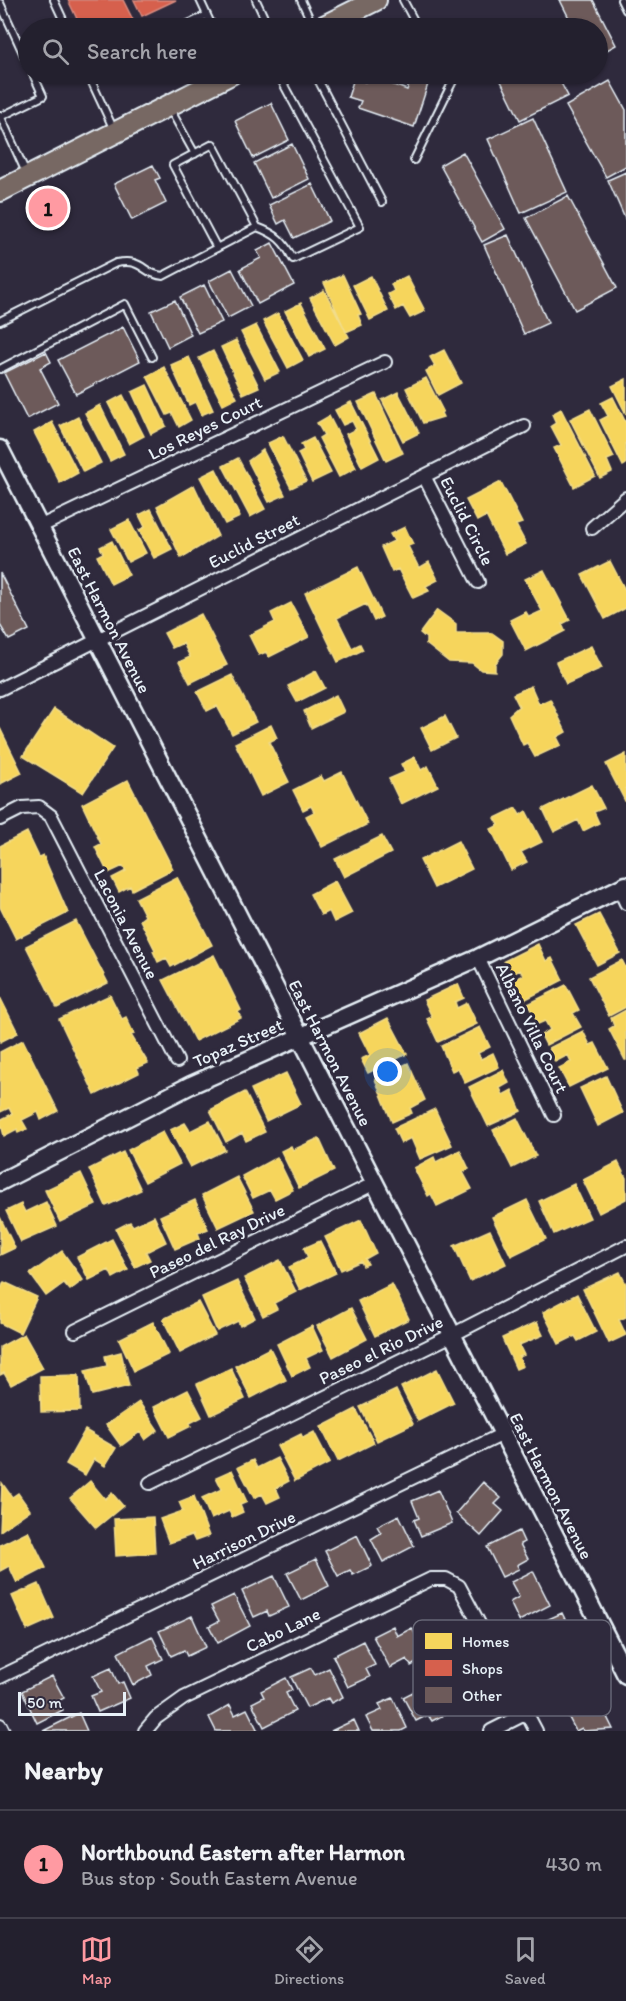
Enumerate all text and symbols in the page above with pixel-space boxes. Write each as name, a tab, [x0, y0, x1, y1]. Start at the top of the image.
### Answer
search box	[18, 18, 608, 84]
icon: search	[39, 35, 72, 68]
text: Search here	[87, 38, 197, 65]
pin: 1	[28, 186, 68, 230]
street label: Los Reyes Court	[145, 391, 266, 465]
street label: Euclid Circle	[435, 473, 499, 569]
street label: Euclid Street	[205, 509, 304, 573]
street label: East Harmon Avenue	[63, 543, 155, 697]
street label: Laconia Avenue	[89, 865, 163, 983]
street label: Albano Villa Court	[491, 959, 573, 1097]
street label: East Harmon Avenue	[284, 976, 376, 1130]
street label: Topaz Street	[190, 1013, 287, 1073]
your location	[373, 1057, 402, 1086]
street label: Paseo del Ray Drive	[146, 1199, 288, 1283]
street label: Paseo el Rio Drive	[315, 1310, 447, 1390]
street label: East Harmon Avenue	[505, 1409, 597, 1563]
street label: Harrison Drive	[189, 1506, 299, 1574]
street label: Cabo Lane	[242, 1603, 324, 1657]
legend	[413, 1620, 611, 1716]
text: Homes	[462, 1632, 509, 1651]
text: Shops	[462, 1659, 503, 1678]
text: Other	[462, 1686, 502, 1705]
scale bar	[18, 1689, 126, 1716]
text: 50 m	[27, 1693, 62, 1712]
text: Nearby	[24, 1754, 103, 1786]
text: Northbound Eastern after Harmon	[81, 1839, 405, 1866]
text: 1	[39, 1852, 48, 1876]
text: 430 m	[545, 1852, 602, 1876]
text: Bus stop · South Eastern Avenue	[81, 1866, 357, 1890]
tab: Map	[80, 1933, 113, 1988]
tab: Directions	[274, 1933, 344, 1988]
tab: Saved	[505, 1933, 546, 1988]

